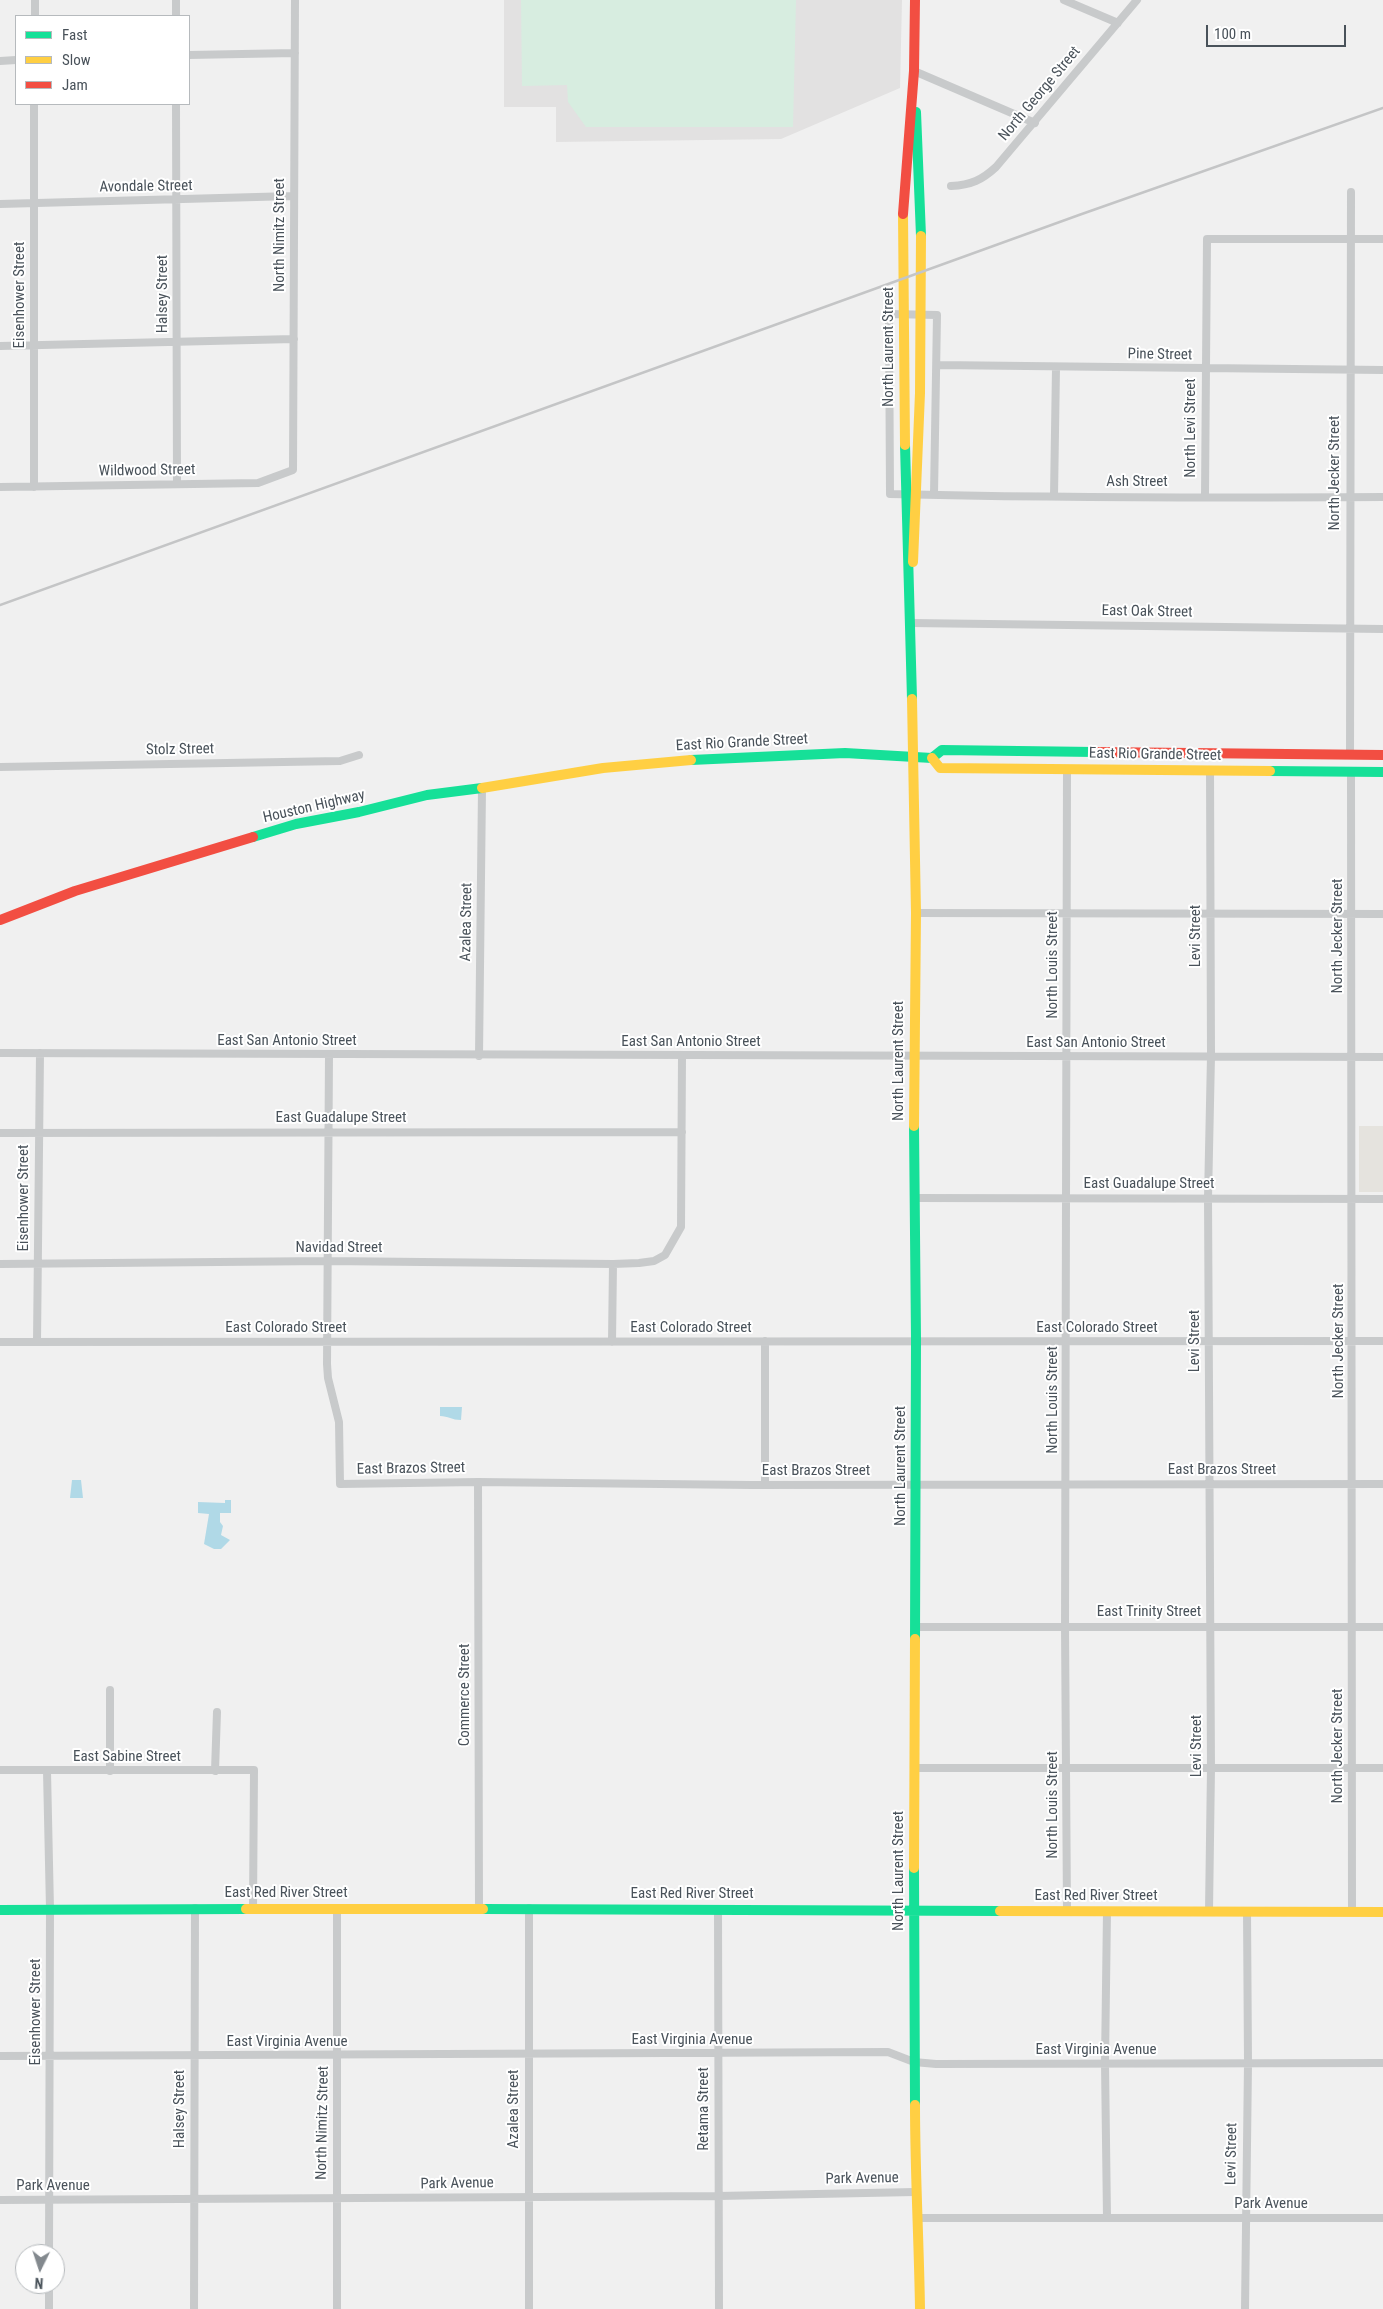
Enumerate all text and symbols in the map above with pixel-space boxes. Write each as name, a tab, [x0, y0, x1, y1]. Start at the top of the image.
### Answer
legend	[15, 15, 190, 105]
scale bar	[1208, 15, 1348, 47]
text: 100 m	[1214, 25, 1251, 43]
text: Fast	[62, 26, 87, 44]
street label: North George Street	[995, 43, 1085, 145]
text: Slow	[62, 51, 91, 69]
text: Jam	[62, 76, 88, 94]
street label: Avondale Street	[99, 177, 193, 197]
street label: North Nimitz Street	[271, 178, 289, 292]
street label: Eisenhower Street	[11, 242, 29, 348]
street label: Halsey Street	[154, 255, 172, 333]
street label: North Laurent Street	[880, 287, 898, 407]
street label: Pine Street	[1128, 345, 1192, 365]
street label: North Levi Street	[1182, 378, 1200, 478]
street label: North Jecker Street	[1326, 416, 1344, 530]
street label: Wildwood Street	[99, 461, 195, 481]
street label: Ash Street	[1106, 473, 1168, 491]
street label: East Oak Street	[1101, 602, 1193, 622]
street label: East Rio Grande Street	[675, 731, 809, 755]
street label: Stolz Street	[146, 740, 214, 760]
street label: East Rio Grande Street	[1089, 745, 1221, 765]
street label: Houston Highway	[261, 787, 367, 827]
street label: North Jecker Street	[1329, 879, 1347, 993]
street label: Azalea Street	[457, 882, 477, 962]
street label: Levi Street	[1187, 905, 1205, 967]
street label: North Louis Street	[1044, 911, 1062, 1019]
street label: North Laurent Street	[890, 1001, 908, 1121]
street label: East San Antonio Street	[217, 1032, 357, 1050]
street label: East San Antonio Street	[621, 1033, 761, 1051]
street label: East San Antonio Street	[1026, 1034, 1166, 1052]
street label: East Guadalupe Street	[275, 1109, 407, 1127]
street label: Eisenhower Street	[15, 1145, 33, 1251]
street label: East Guadalupe Street	[1083, 1175, 1215, 1193]
street label: Navidad Street	[296, 1239, 382, 1257]
street label: North Jecker Street	[1330, 1284, 1348, 1398]
street label: Levi Street	[1186, 1310, 1204, 1372]
street label: East Colorado Street	[225, 1319, 347, 1337]
street label: East Colorado Street	[630, 1319, 752, 1337]
street label: East Colorado Street	[1036, 1319, 1158, 1337]
street label: North Louis Street	[1044, 1346, 1062, 1454]
street label: North Laurent Street	[892, 1406, 910, 1526]
street label: East Brazos Street	[357, 1459, 465, 1479]
street label: East Brazos Street	[1168, 1461, 1276, 1479]
street label: East Brazos Street	[762, 1462, 870, 1480]
street label: East Trinity Street	[1097, 1603, 1201, 1621]
street label: Commerce Street	[456, 1644, 474, 1746]
street label: North Jecker Street	[1329, 1689, 1347, 1803]
street label: Levi Street	[1188, 1715, 1206, 1777]
street label: East Sabine Street	[73, 1748, 181, 1766]
street label: North Louis Street	[1044, 1751, 1062, 1859]
street label: North Laurent Street	[890, 1811, 908, 1931]
street label: East Red River Street	[224, 1884, 348, 1902]
street label: East Red River Street	[630, 1885, 754, 1903]
street label: East Red River Street	[1034, 1887, 1158, 1905]
street label: Eisenhower Street	[27, 1959, 45, 2065]
street label: East Virginia Avenue	[631, 2031, 753, 2049]
street label: East Virginia Avenue	[226, 2033, 348, 2051]
street label: East Virginia Avenue	[1035, 2041, 1157, 2059]
street label: North Nimitz Street	[313, 2066, 333, 2180]
street label: Retama Street	[695, 2067, 713, 2151]
street label: Halsey Street	[171, 2070, 189, 2148]
street label: Azalea Street	[505, 2070, 523, 2148]
street label: Levi Street	[1222, 2123, 1242, 2185]
street label: Park Avenue	[825, 2169, 899, 2189]
street label: Park Avenue	[420, 2174, 494, 2194]
street label: Park Avenue	[16, 2177, 90, 2195]
street label: Park Avenue	[1234, 2195, 1308, 2213]
north arrow	[15, 2244, 65, 2294]
text: N	[34, 2275, 44, 2291]

